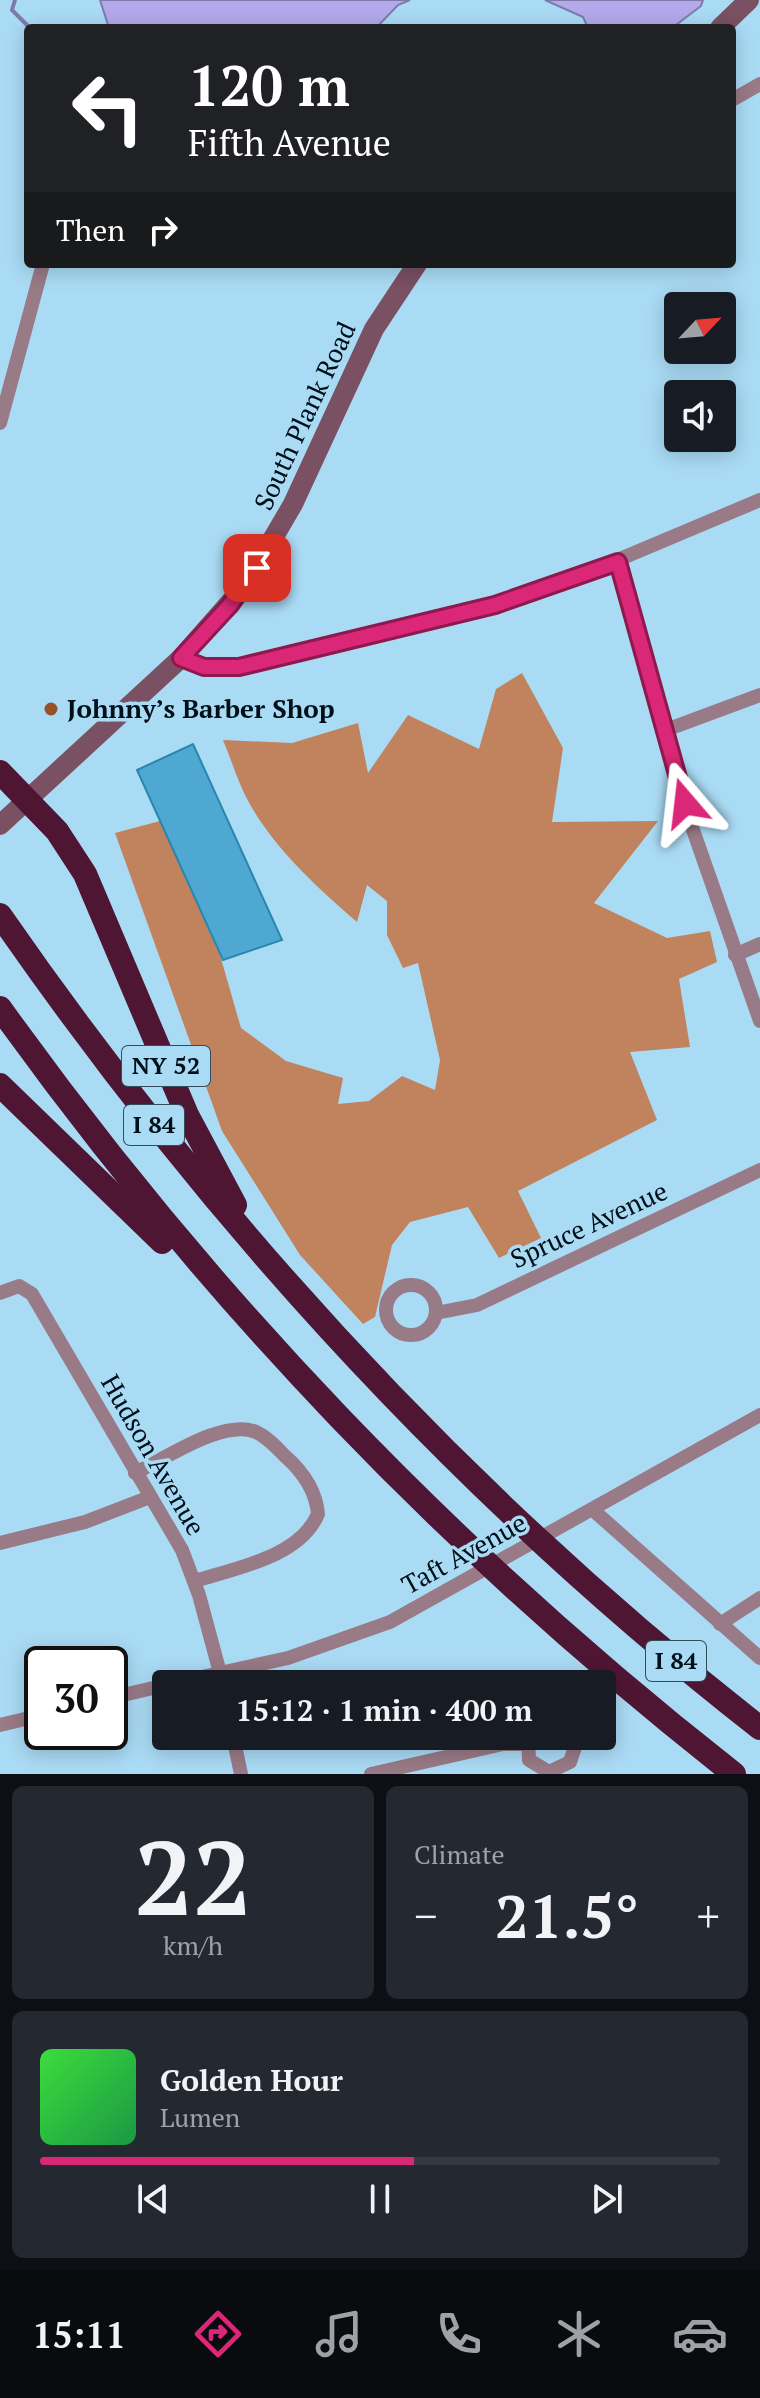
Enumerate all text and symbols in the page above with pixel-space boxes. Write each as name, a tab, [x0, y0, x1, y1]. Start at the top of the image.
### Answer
text: 120 m	[188, 48, 350, 122]
icon: left	[56, 56, 160, 160]
text: Fifth Avenue	[188, 119, 391, 166]
icon: right	[141, 208, 185, 252]
text: Then	[56, 210, 125, 250]
north arrow	[664, 292, 736, 364]
map controls	[664, 292, 736, 452]
street label: South Plank Road	[246, 316, 363, 515]
button: sound	[664, 380, 736, 452]
pin	[223, 534, 291, 602]
icon: arrive	[235, 546, 279, 590]
place label: Johnny’s Barber Shop	[67, 691, 335, 725]
marker: Johnny’s Barber Shop	[42, 700, 60, 718]
position arrow	[643, 761, 727, 845]
road number: NY 52	[122, 1046, 210, 1086]
road number: I 84	[124, 1105, 184, 1145]
street label: Spruce Avenue	[505, 1173, 672, 1275]
street label: Hudson Avenue	[94, 1368, 214, 1541]
street label: Taft Avenue	[395, 1505, 532, 1601]
road number: I 84	[646, 1641, 706, 1681]
speed limit sign: 30	[24, 1646, 128, 1750]
text: 15:12 · 1 min · 400 m	[236, 1690, 532, 1730]
text: 22	[134, 1807, 252, 1945]
text: Climate	[414, 1837, 505, 1871]
text: 21.5°	[495, 1876, 639, 1955]
text: −	[414, 1886, 437, 1945]
text: +	[697, 1886, 720, 1945]
text: km/h	[163, 1928, 223, 1962]
text: Golden Hour	[160, 2060, 343, 2100]
text: Lumen	[160, 2100, 240, 2134]
icon: previous	[131, 2177, 175, 2221]
icon: pause	[358, 2177, 402, 2221]
icon: next	[585, 2177, 629, 2221]
icon: directions	[190, 2306, 246, 2362]
icon: music	[311, 2306, 367, 2362]
icon: phone	[431, 2306, 487, 2362]
icon: climate	[551, 2306, 607, 2362]
icon: car	[672, 2306, 728, 2362]
text: 15:11	[32, 2311, 126, 2358]

